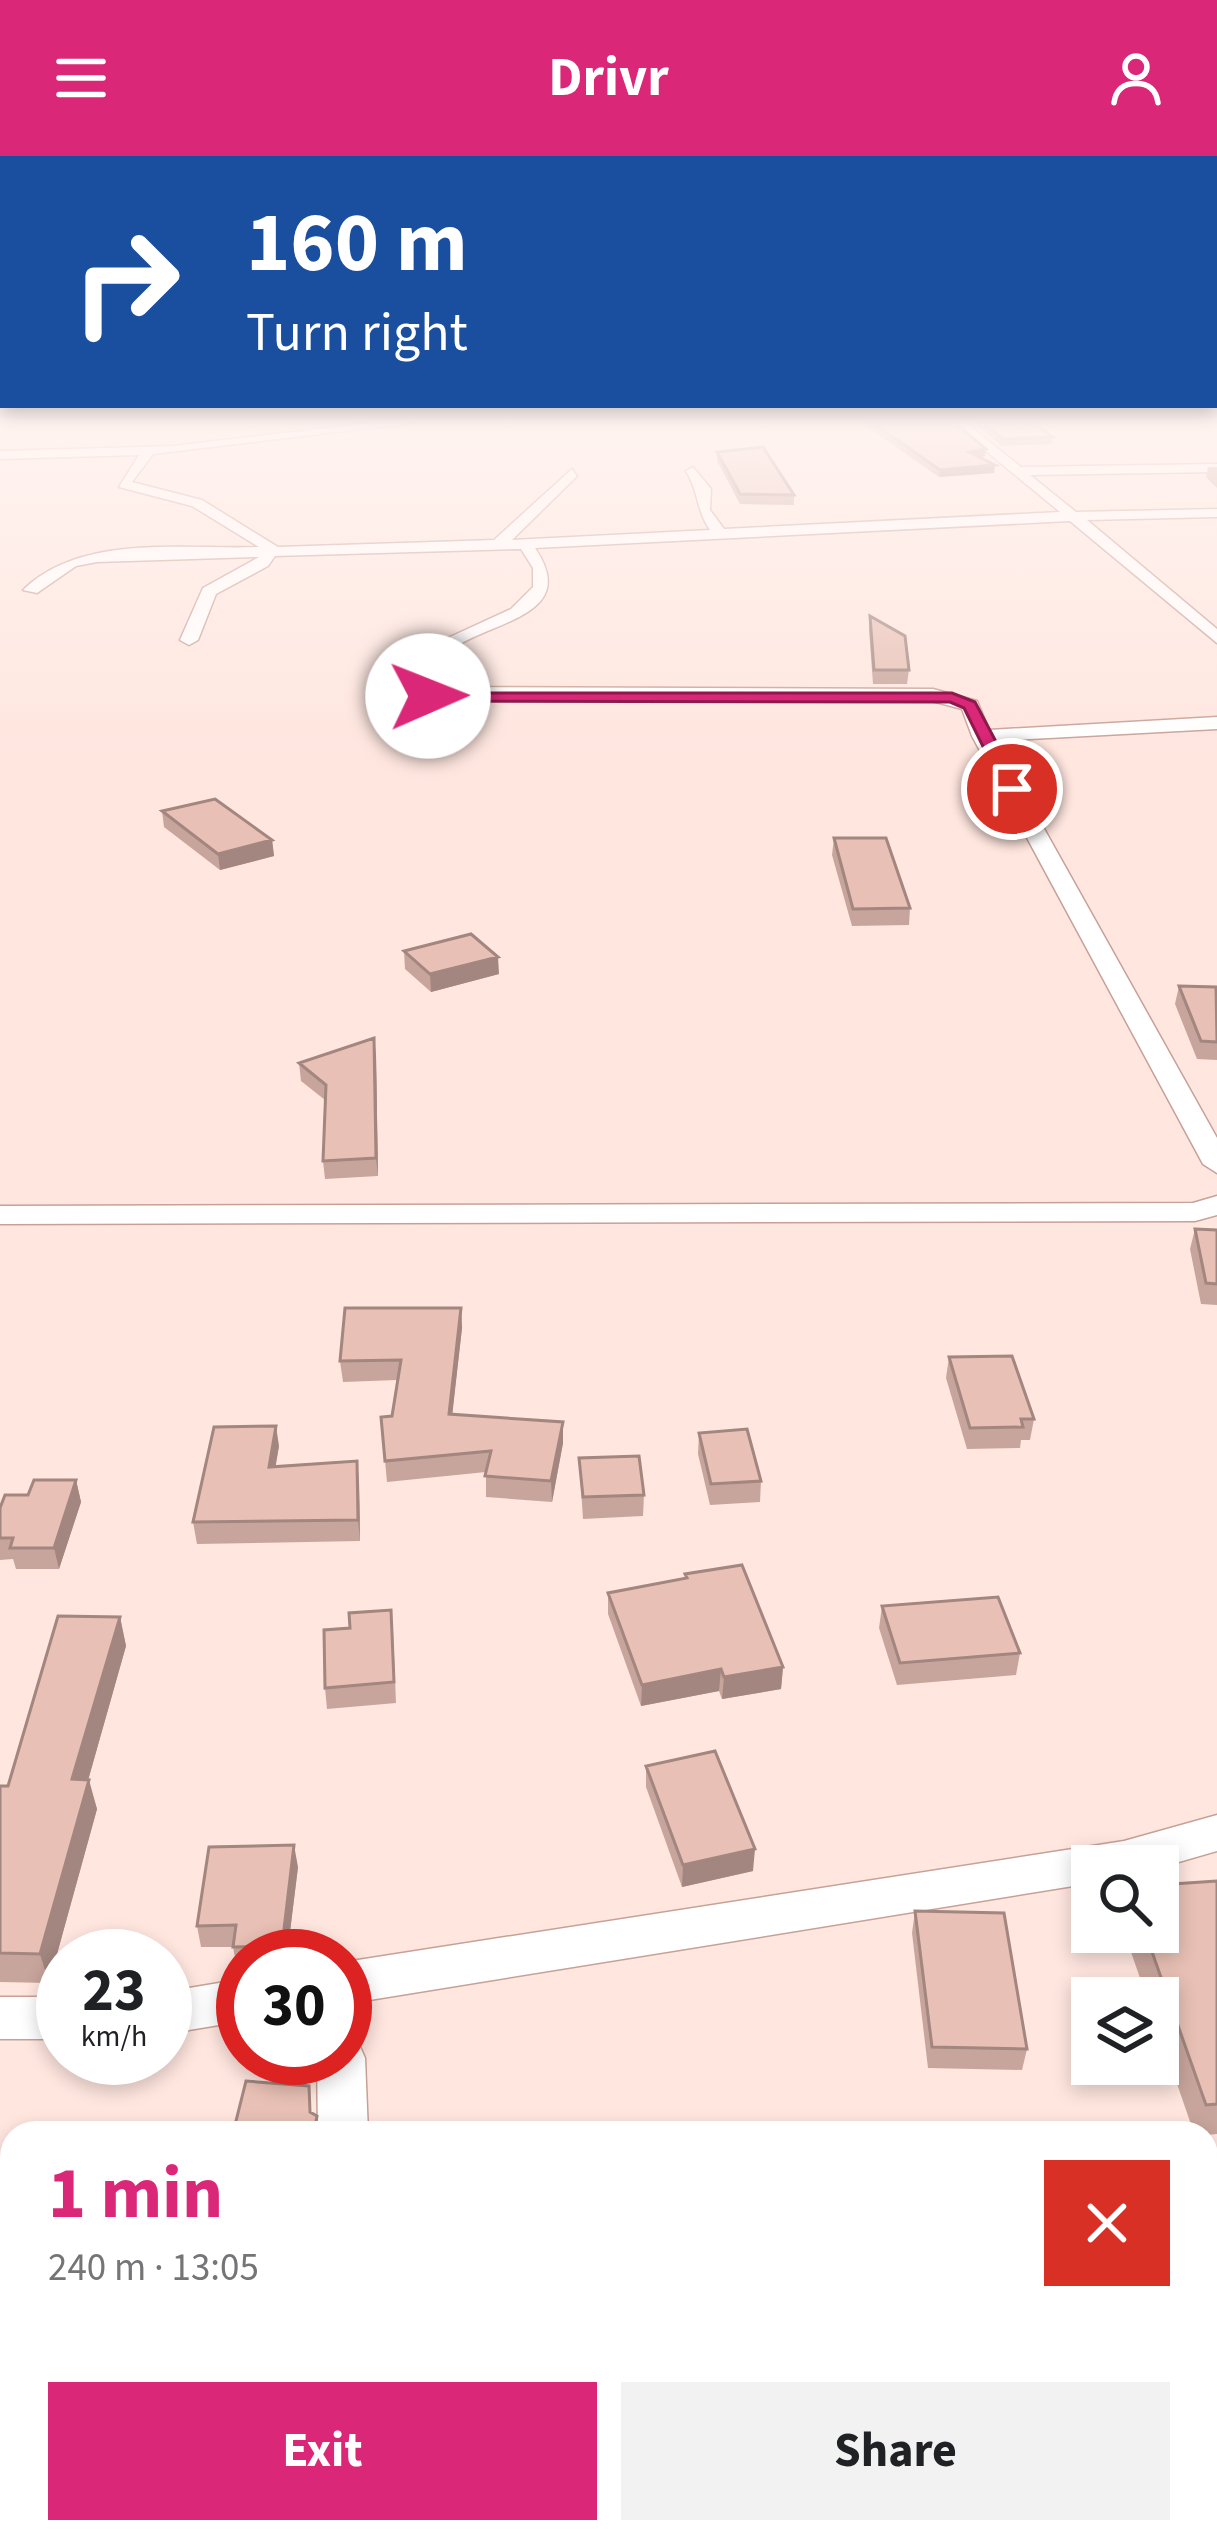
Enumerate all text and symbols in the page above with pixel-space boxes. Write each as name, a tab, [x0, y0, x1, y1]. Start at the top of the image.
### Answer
text: Drivr	[548, 40, 669, 117]
icon: menu	[48, 45, 114, 111]
icon: person	[1103, 45, 1169, 111]
text: 160 m	[246, 184, 468, 304]
icon: right	[48, 204, 204, 360]
text: Turn right	[246, 295, 468, 372]
position arrow	[365, 633, 491, 759]
pin	[961, 738, 1063, 840]
icon: arrive	[979, 756, 1045, 822]
map controls	[1071, 1845, 1179, 2085]
button: search	[1071, 1845, 1179, 1953]
speed limit sign: 30	[216, 1929, 372, 2085]
text: 23	[82, 1949, 146, 2034]
button: layers	[1071, 1977, 1179, 2085]
text: km/h	[81, 2015, 147, 2058]
text: 1 min	[48, 2143, 223, 2246]
button: close	[1044, 2160, 1170, 2286]
text: 240 m · 13:05	[48, 2240, 259, 2296]
button: Exit	[48, 2382, 597, 2520]
button: Share	[621, 2382, 1170, 2520]

